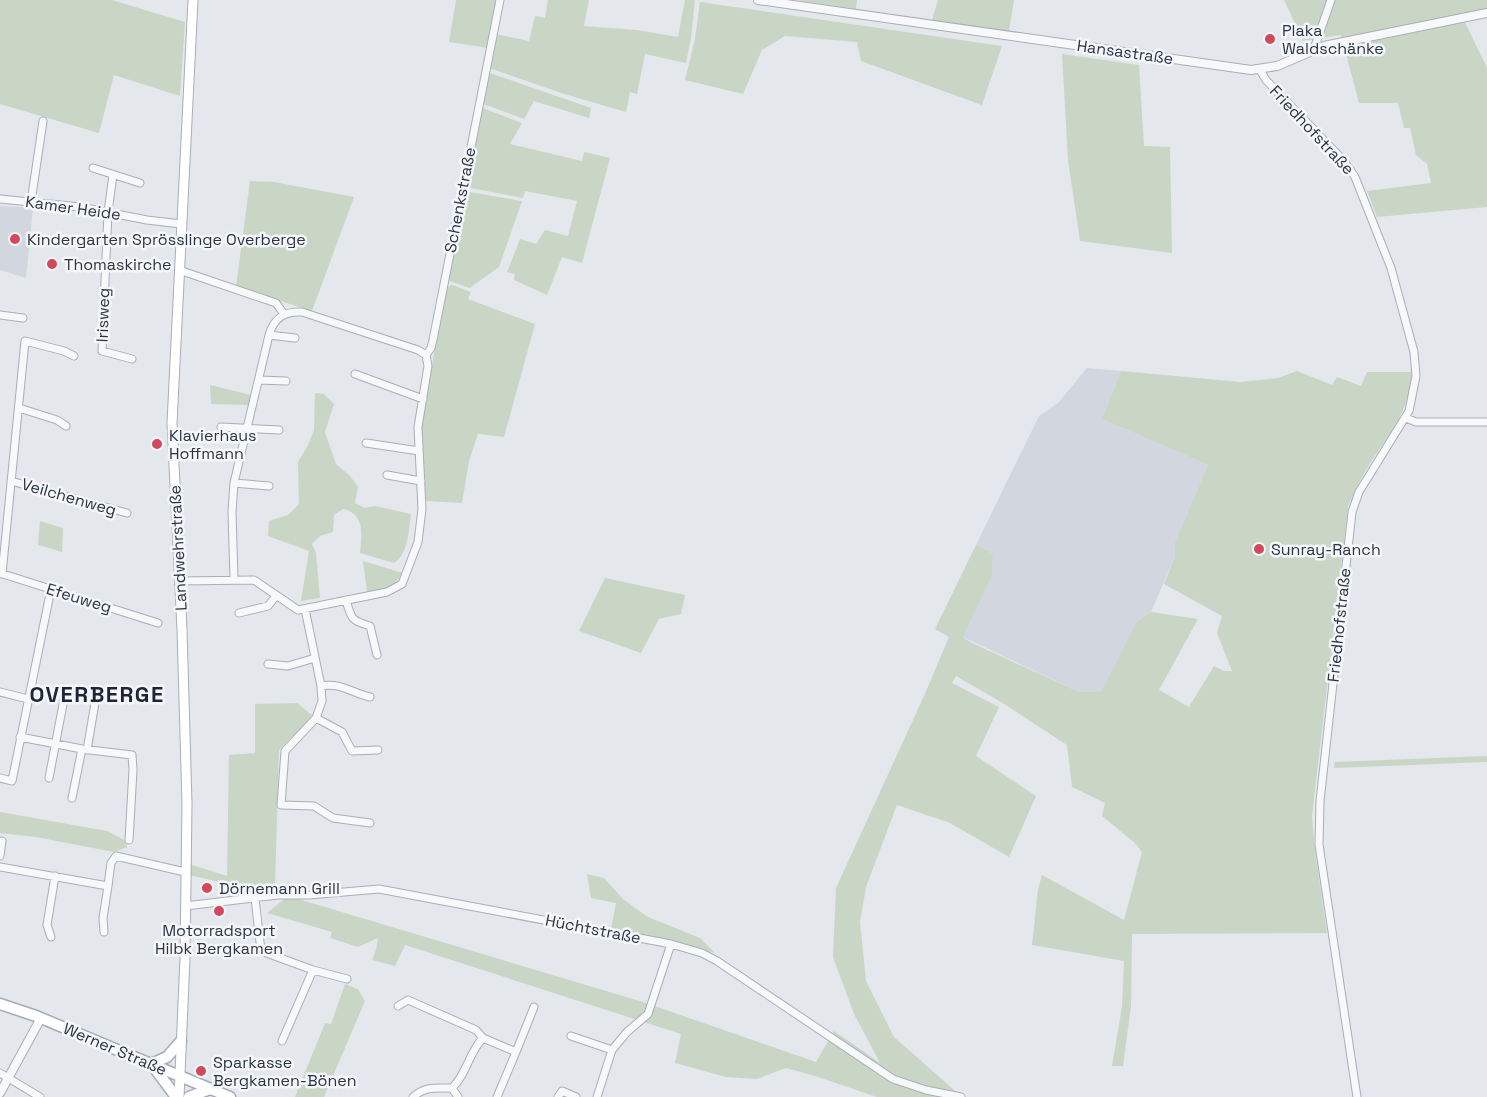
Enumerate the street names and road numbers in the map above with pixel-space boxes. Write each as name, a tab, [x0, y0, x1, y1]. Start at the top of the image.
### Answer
street label: Hansastraße	[1075, 35, 1175, 69]
street label: Friedhofstraße	[1265, 81, 1359, 179]
street label: Schenkstraße	[439, 145, 481, 255]
street label: Kamer Heide	[24, 191, 122, 225]
street label: Irisweg	[92, 287, 114, 343]
street label: Veilchenweg	[19, 473, 119, 521]
street label: Landwehrstraße	[164, 485, 192, 611]
street label: Friedhofstraße	[1323, 567, 1355, 683]
street label: Efeuweg	[44, 578, 114, 618]
street label: Hüchtstraße	[543, 909, 643, 949]
street label: Werner Straße	[60, 1018, 170, 1080]

